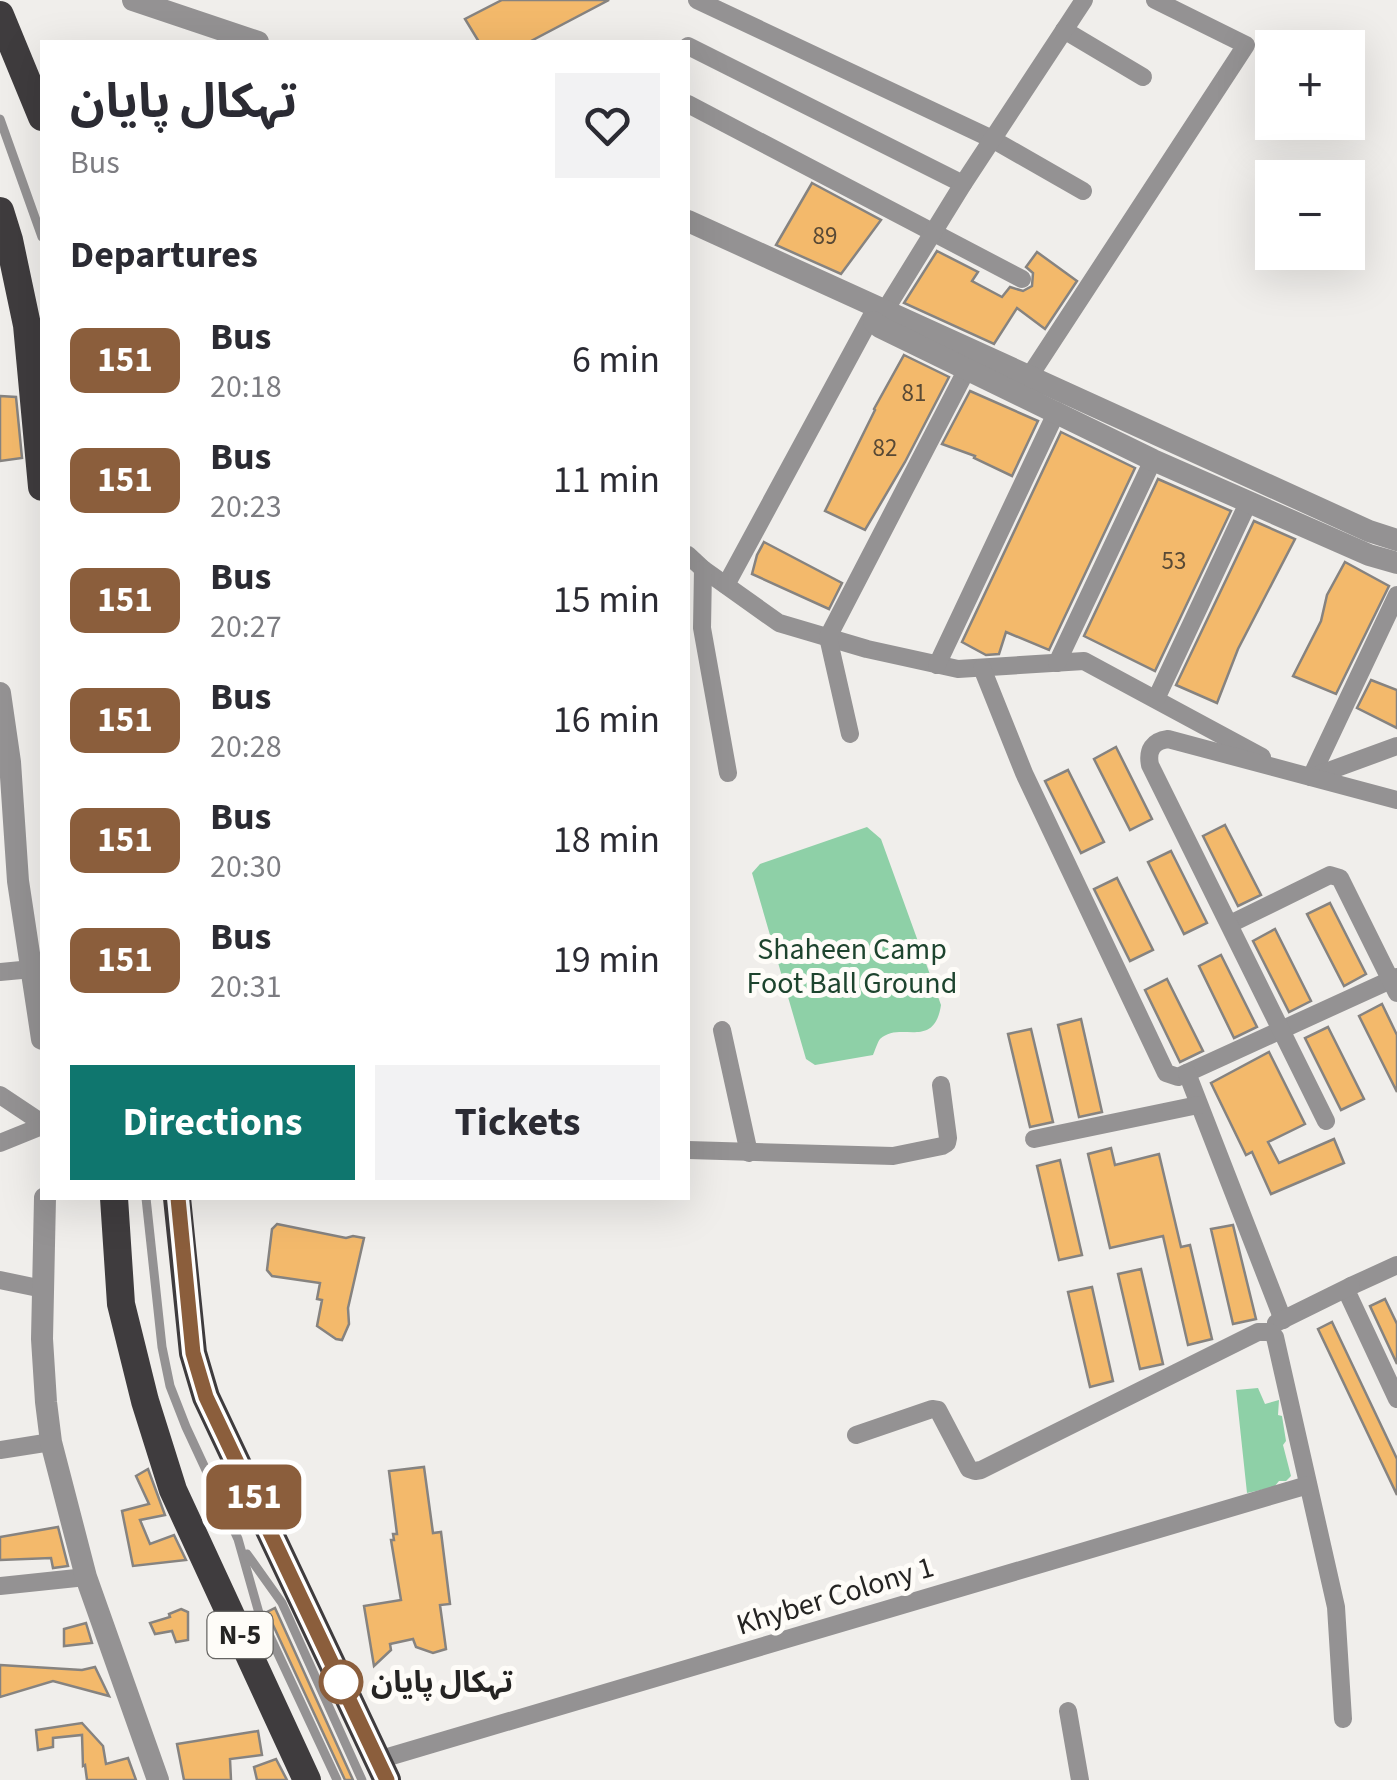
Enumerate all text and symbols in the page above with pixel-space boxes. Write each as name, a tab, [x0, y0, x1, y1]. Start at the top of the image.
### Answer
map controls	[1255, 30, 1365, 270]
button: +	[1255, 30, 1365, 140]
text: تہکال پایان	[70, 68, 297, 136]
button: heart	[555, 73, 660, 178]
text: Bus	[70, 140, 120, 186]
button: −	[1255, 160, 1365, 270]
house number: 89	[813, 218, 837, 254]
text: Departures	[70, 228, 258, 282]
text: Bus	[210, 310, 271, 364]
text: 6 min	[572, 333, 660, 387]
text: 151	[97, 335, 153, 385]
text: 20:18	[210, 364, 282, 410]
house number: 81	[902, 375, 926, 411]
text: Bus	[210, 430, 271, 484]
house number: 82	[873, 430, 897, 466]
text: 11 min	[553, 453, 660, 507]
text: 151	[97, 455, 153, 505]
text: 20:23	[210, 484, 282, 530]
house number: 53	[1162, 543, 1186, 579]
text: Bus	[210, 550, 271, 604]
text: 15 min	[553, 573, 660, 627]
text: 151	[97, 575, 153, 625]
text: 20:27	[210, 604, 282, 650]
text: Bus	[210, 670, 271, 724]
text: 16 min	[553, 693, 660, 747]
text: 151	[97, 695, 153, 745]
text: 20:28	[210, 724, 282, 770]
text: Bus	[210, 790, 271, 844]
text: 18 min	[553, 813, 660, 867]
text: 151	[97, 815, 153, 865]
text: 20:30	[210, 844, 282, 890]
text: Bus	[210, 910, 271, 964]
park label: Shaheen Camp Foot Ball Ground	[747, 928, 957, 1005]
text: 19 min	[553, 933, 660, 987]
text: 151	[97, 935, 153, 985]
text: 20:31	[210, 964, 282, 1010]
button: Directions	[70, 1065, 355, 1180]
button: Tickets	[375, 1065, 660, 1180]
line badge: 151	[196, 1464, 312, 1530]
text: 151	[226, 1472, 282, 1522]
street label: Khyber Colony 1	[731, 1546, 939, 1646]
road number: N-5	[208, 1612, 272, 1658]
marker: تہکال پایان	[320, 1661, 362, 1703]
place label: تہکال پایان	[371, 1661, 513, 1704]

